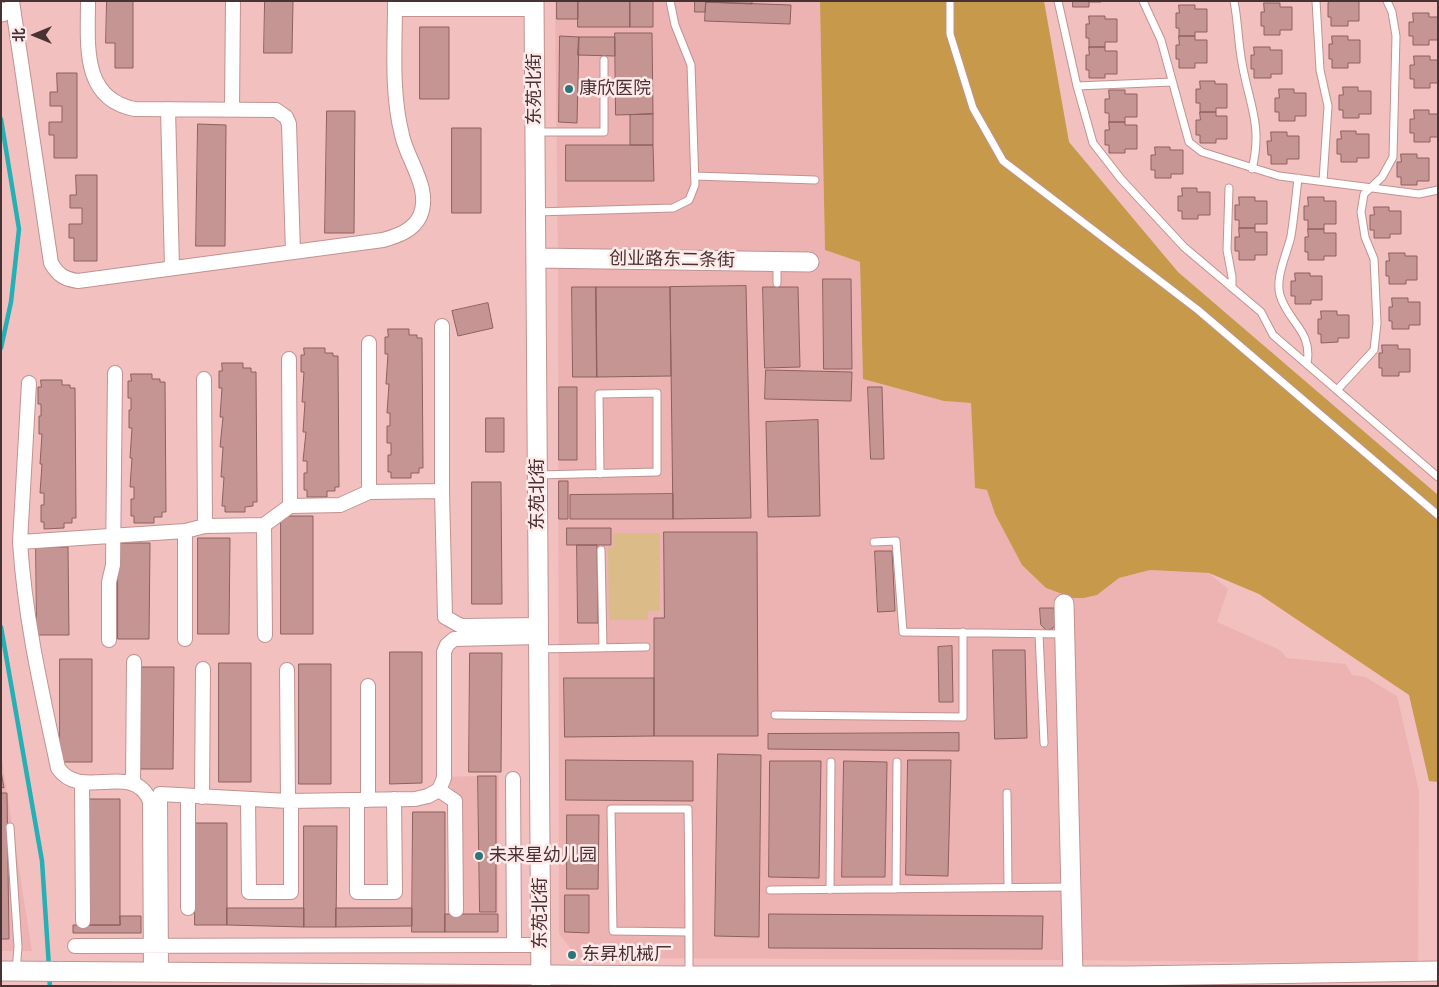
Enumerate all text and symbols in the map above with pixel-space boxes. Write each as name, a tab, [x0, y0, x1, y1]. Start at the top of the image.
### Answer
north arrow	[10, 10, 60, 60]
text: 北	[11, 28, 28, 42]
street label: 东苑北街	[524, 53, 546, 125]
place label: 康欣医院	[579, 78, 651, 100]
marker: 康欣医院	[563, 83, 575, 95]
street label: 创业路东二条街	[609, 248, 735, 272]
street label: 东苑北街	[527, 458, 549, 530]
place label: 未来星幼儿园	[489, 845, 597, 867]
marker: 未来星幼儿园	[473, 850, 485, 862]
street label: 东苑北街	[530, 877, 552, 949]
place label: 东昇机械厂	[582, 944, 672, 966]
marker: 东昇机械厂	[566, 949, 578, 961]

